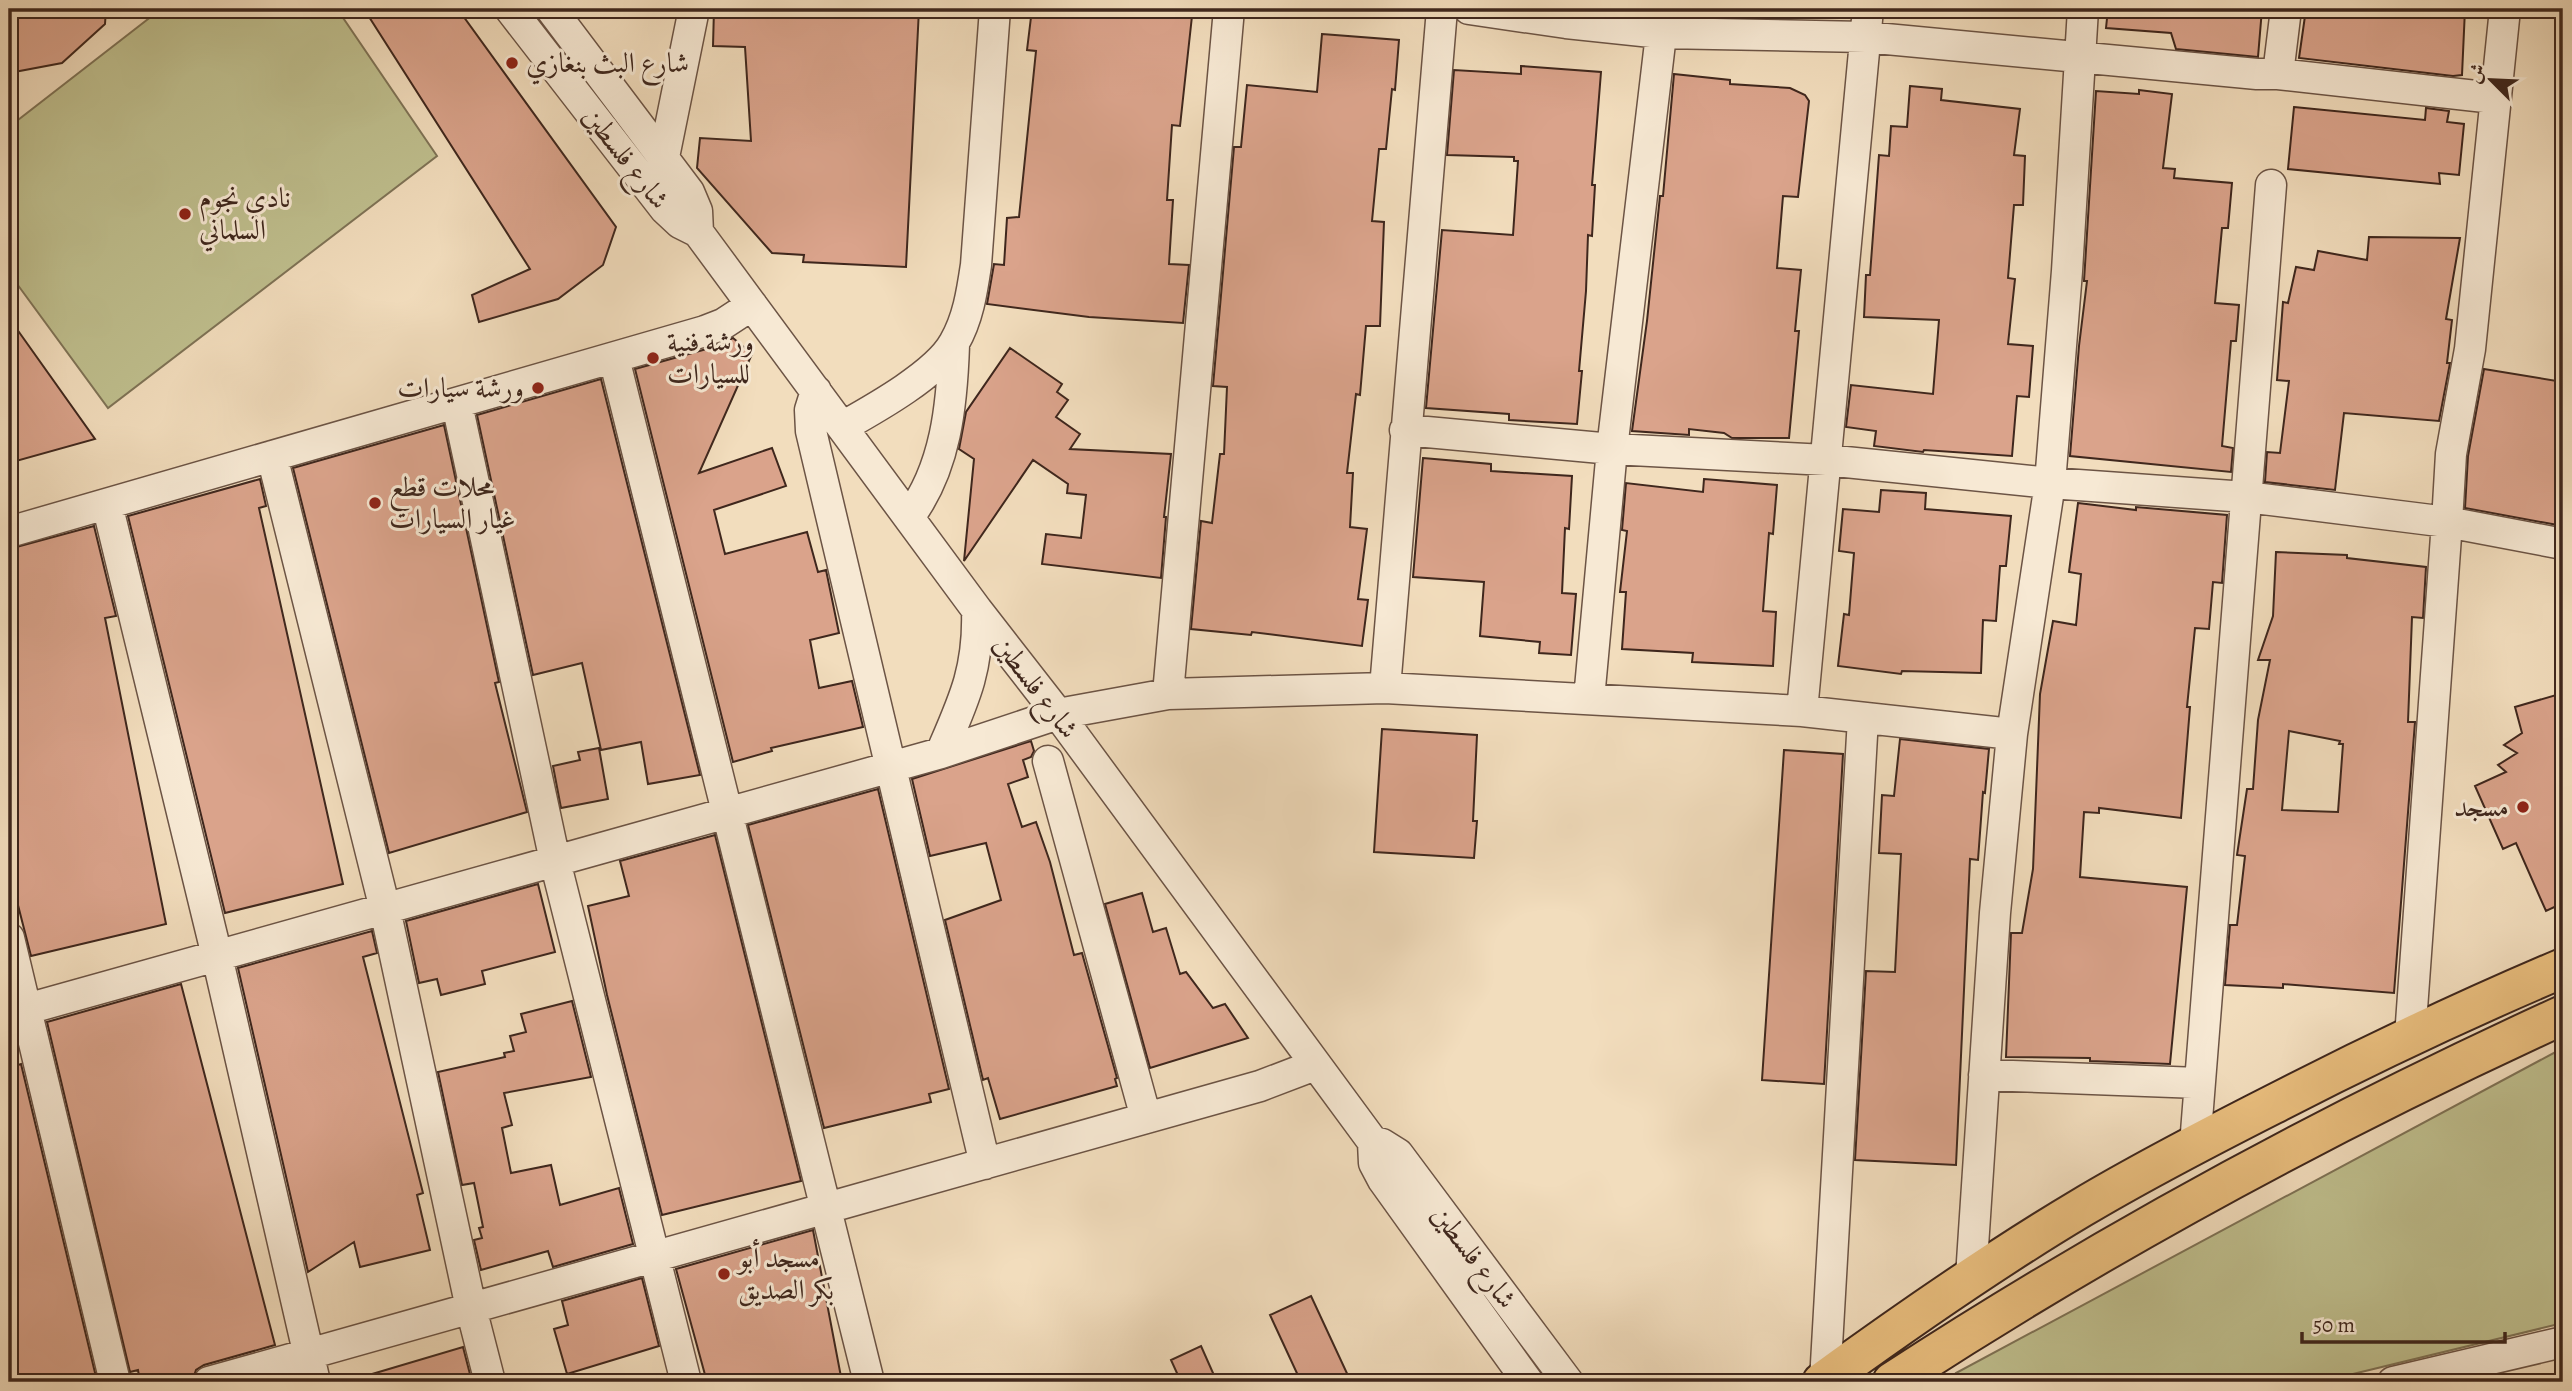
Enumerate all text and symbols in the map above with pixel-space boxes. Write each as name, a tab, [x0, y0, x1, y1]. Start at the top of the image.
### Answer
place label: شارع البث بنغازي	[526, 44, 689, 86]
north arrow	[2456, 46, 2526, 116]
marker: شارع البث بنغازي	[504, 55, 520, 71]
text: ش	[2461, 60, 2492, 87]
street label: شارع فلسطين	[571, 99, 678, 220]
place label: نادي نجوم السلماني	[199, 179, 291, 252]
marker: نادي نجوم السلماني	[177, 206, 193, 222]
place label: ورشة فنية للسيارات	[667, 323, 754, 393]
marker: ورشة فنية للسيارات	[645, 350, 661, 366]
place label: ورشة سيارات	[397, 369, 524, 407]
marker: ورشة سيارات	[530, 380, 546, 396]
place label: محلات قطع غيار السيارات	[389, 468, 516, 538]
marker: محلات قطع غيار السيارات	[367, 495, 383, 511]
street label: شارع فلسطين	[981, 627, 1087, 749]
place label: مسجد	[2454, 788, 2509, 826]
marker: مسجد	[2515, 799, 2531, 815]
street label: شارع فلسطين	[1419, 1197, 1525, 1319]
place label: مسجد أبو بكر الصديق	[735, 1238, 834, 1309]
marker: مسجد أبو بكر الصديق	[716, 1266, 732, 1282]
scale bar	[2302, 1300, 2506, 1344]
text: 50 m	[2313, 1311, 2355, 1339]

